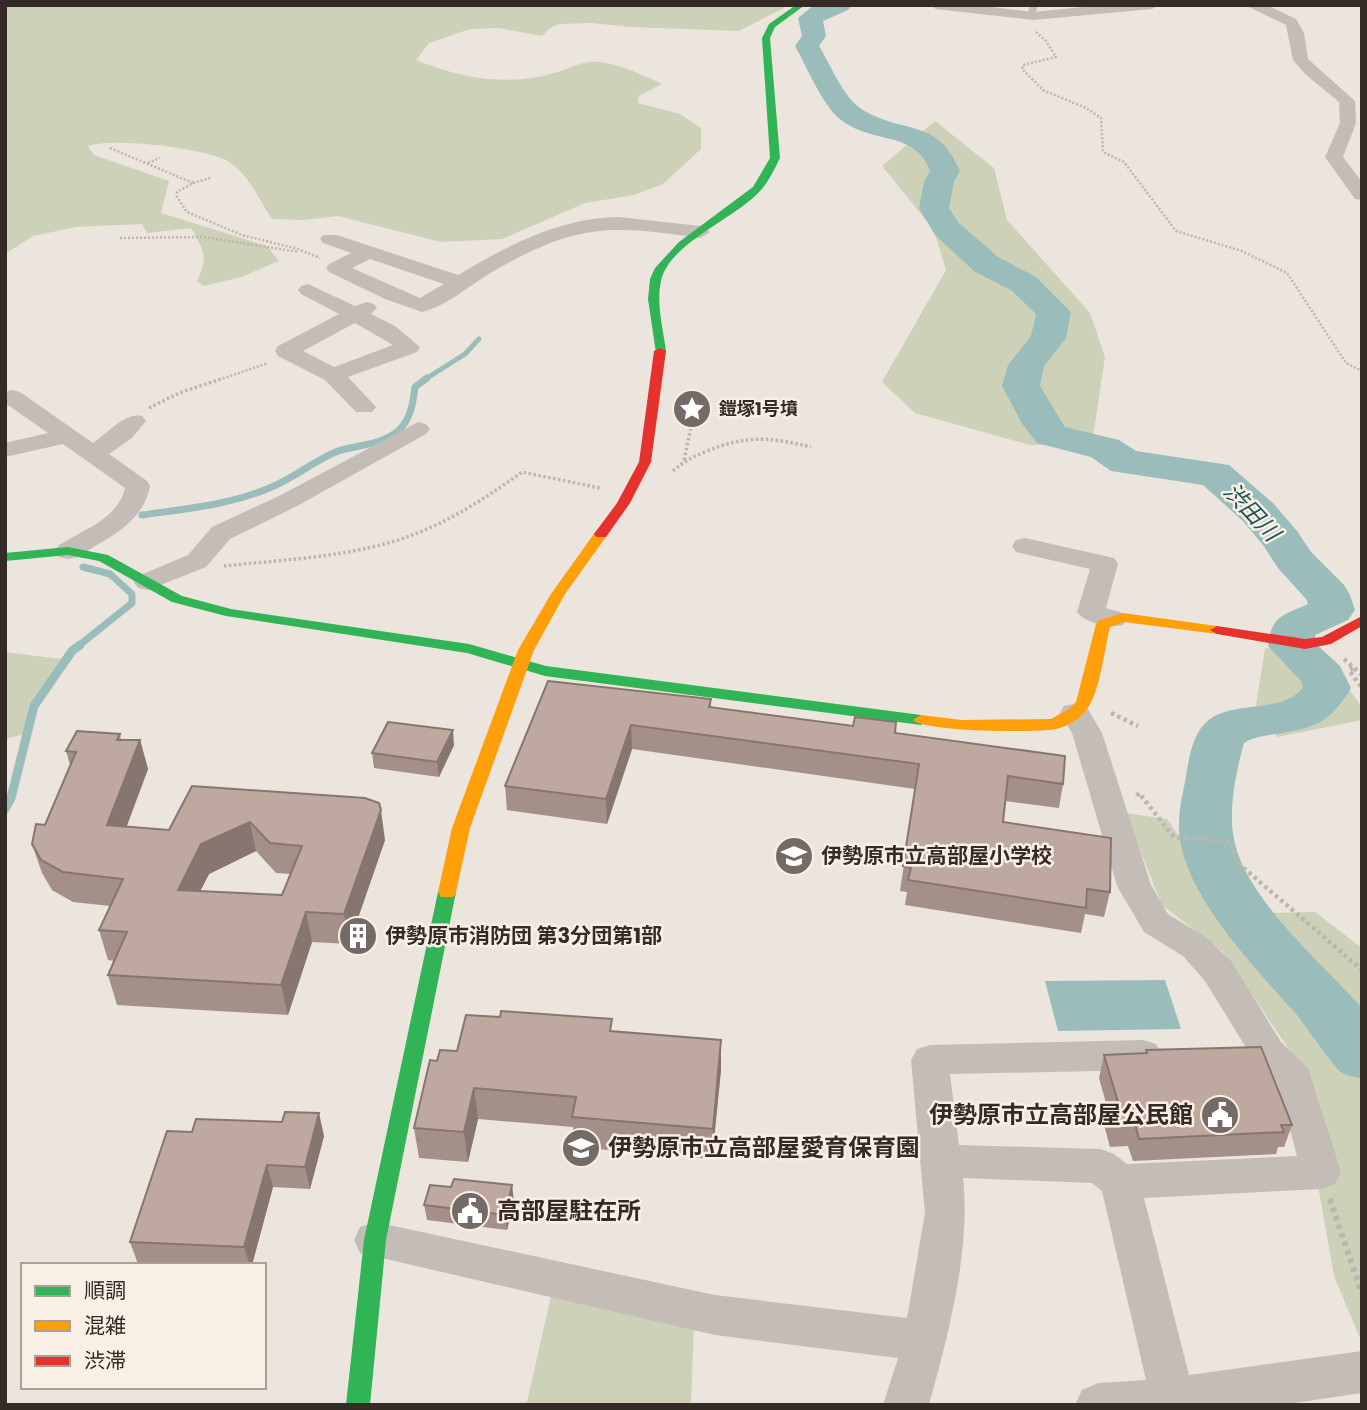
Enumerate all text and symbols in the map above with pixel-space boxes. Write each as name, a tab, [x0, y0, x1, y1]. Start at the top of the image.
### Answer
place icon: 鎧塚1号墳	[671, 388, 713, 430]
place label: 鎧塚1号墳	[718, 396, 798, 421]
water label: 渋田川	[1217, 476, 1289, 550]
school or university icon: 伊勢原市立高部屋小学校	[773, 835, 815, 877]
place label: 伊勢原市立高部屋小学校	[821, 841, 1052, 870]
building icon: 伊勢原市消防団 第3分団第1部	[337, 915, 379, 957]
place label: 伊勢原市消防団 第3分団第1部	[385, 921, 662, 950]
public building icon: 伊勢原市立高部屋公民館	[1199, 1094, 1241, 1136]
place label: 伊勢原市立高部屋公民館	[929, 1098, 1193, 1131]
school or university icon: 伊勢原市立高部屋愛育保育園	[560, 1127, 602, 1169]
place label: 伊勢原市立高部屋愛育保育園	[608, 1131, 920, 1164]
public building icon: 高部屋駐在所	[449, 1190, 491, 1232]
place label: 高部屋駐在所	[497, 1194, 641, 1227]
legend	[21, 1263, 266, 1389]
text: 順調	[84, 1276, 126, 1305]
text: 混雑	[84, 1311, 126, 1340]
text: 渋滞	[84, 1346, 126, 1375]

